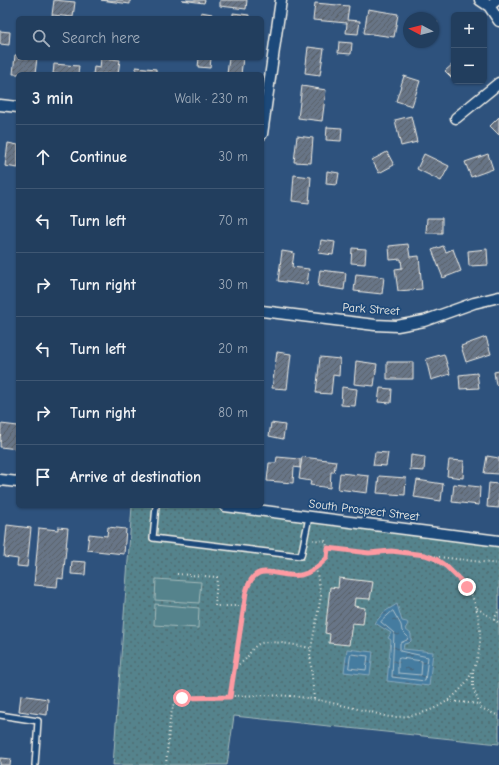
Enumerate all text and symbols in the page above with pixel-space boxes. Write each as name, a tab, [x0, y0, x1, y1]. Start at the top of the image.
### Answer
north arrow	[403, 12, 439, 48]
map controls	[451, 12, 487, 84]
button: +	[451, 12, 487, 48]
search box	[16, 16, 264, 60]
icon: search	[30, 27, 52, 49]
text: Search here	[62, 29, 140, 47]
button: −	[451, 48, 487, 84]
text: 3 min	[32, 89, 73, 108]
text: Walk · 230 m	[174, 91, 248, 106]
icon: ahead	[32, 146, 54, 168]
text: Continue	[70, 148, 127, 166]
text: 30 m	[218, 149, 248, 164]
icon: left	[32, 210, 54, 232]
text: Turn left	[70, 212, 126, 230]
text: 70 m	[219, 213, 248, 228]
icon: right	[32, 274, 54, 296]
text: Turn right	[70, 276, 136, 294]
text: 30 m	[218, 277, 248, 292]
street label: Park Street	[342, 300, 400, 318]
icon: left	[32, 338, 54, 360]
text: Turn left	[70, 340, 126, 358]
text: 20 m	[218, 341, 248, 356]
icon: right	[32, 402, 54, 424]
text: Turn right	[70, 404, 136, 422]
text: 80 m	[218, 405, 248, 420]
icon: arrive	[32, 466, 54, 488]
text: Arrive at destination	[70, 468, 201, 486]
street label: South Prospect Street	[308, 496, 421, 524]
route end	[458, 578, 476, 596]
route start	[173, 689, 191, 707]

